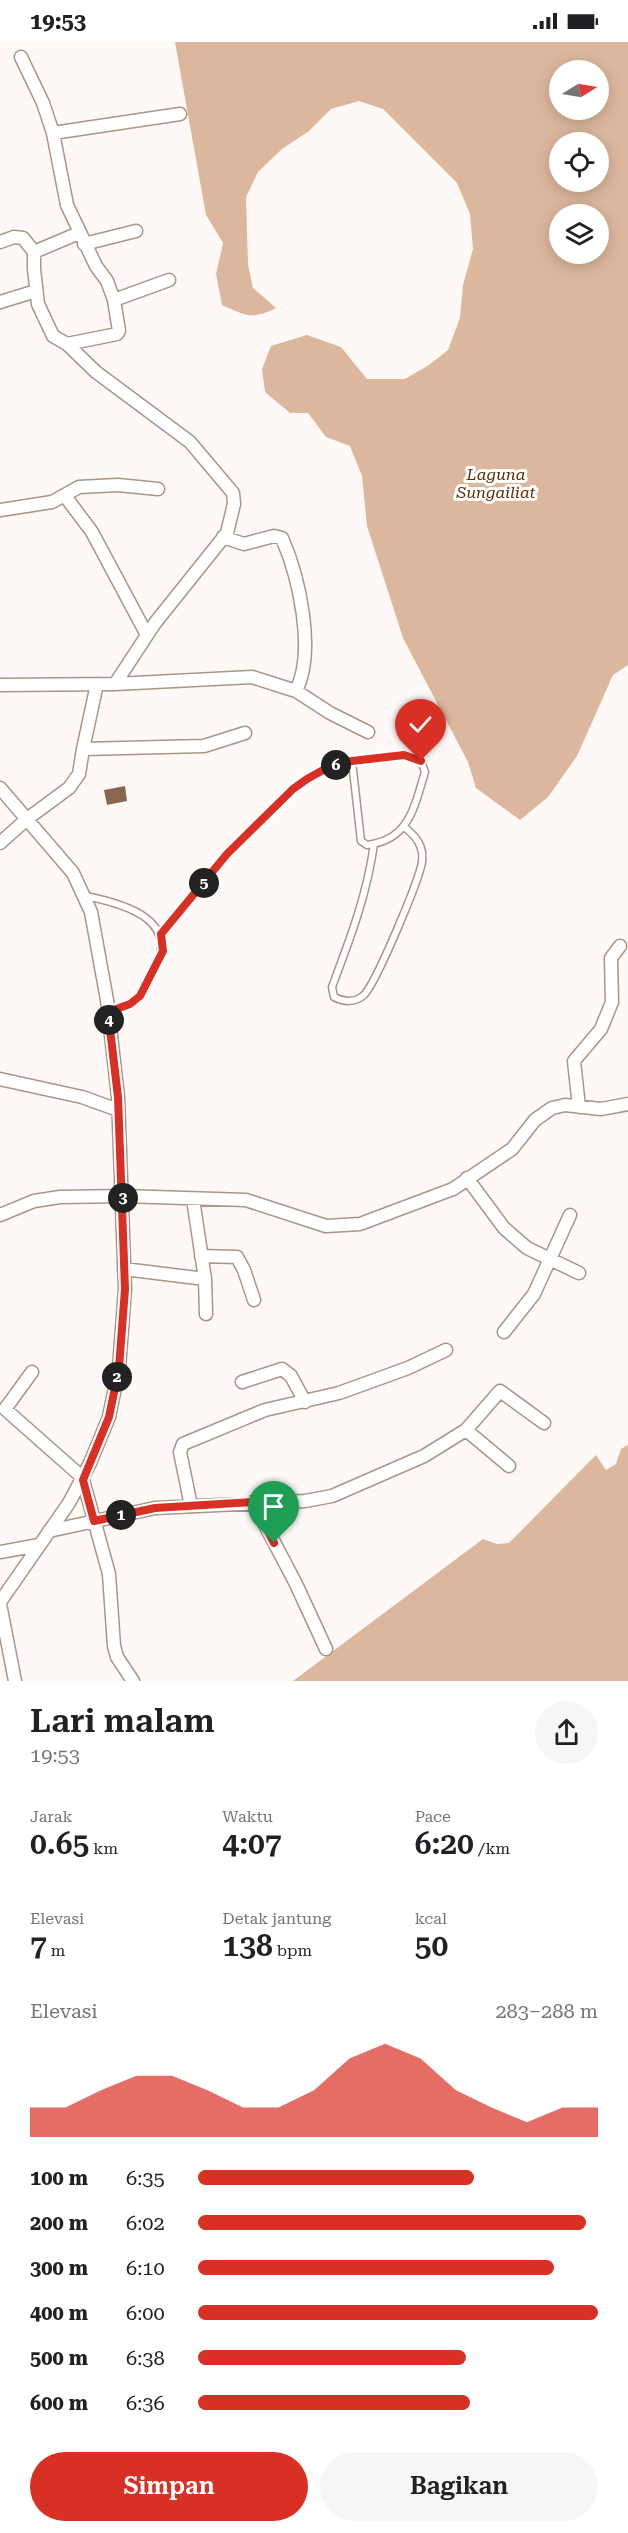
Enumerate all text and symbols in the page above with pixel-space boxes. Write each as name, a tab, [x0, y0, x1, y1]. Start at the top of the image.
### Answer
text: 19:53	[30, 9, 86, 34]
north arrow	[549, 60, 609, 120]
map controls	[549, 60, 609, 264]
button: locate	[549, 132, 609, 192]
button: layers	[549, 204, 609, 264]
water label: Laguna Sungailiat	[456, 465, 536, 502]
pin	[395, 699, 446, 761]
icon: check	[404, 708, 437, 741]
pin: 6	[321, 750, 351, 780]
text: 6	[332, 755, 340, 774]
pin: 5	[189, 868, 219, 898]
text: 5	[200, 873, 208, 892]
pin: 4	[94, 1005, 124, 1035]
text: 4	[105, 1010, 113, 1029]
pin: 3	[108, 1183, 138, 1213]
text: 3	[119, 1188, 127, 1207]
pin: 2	[102, 1362, 132, 1392]
text: 2	[113, 1367, 121, 1386]
pin	[248, 1481, 299, 1543]
icon: arrive	[257, 1490, 290, 1523]
pin: 1	[106, 1500, 136, 1530]
text: 1	[117, 1505, 125, 1524]
text: Lari malam	[30, 1701, 215, 1740]
button: share	[535, 1701, 598, 1764]
text: 19:53	[30, 1743, 80, 1767]
text: Jarak	[30, 1807, 73, 1826]
text: Waktu	[222, 1807, 273, 1826]
text: Pace	[415, 1807, 451, 1826]
text: 0.65	[30, 1826, 89, 1861]
text: 4:07	[222, 1826, 282, 1861]
text: 6:20	[415, 1826, 474, 1861]
text: km	[89, 1839, 118, 1858]
text: /km	[474, 1839, 510, 1858]
text: Elevasi	[30, 1909, 84, 1928]
text: Detak jantung	[222, 1909, 331, 1928]
text: kcal	[415, 1909, 447, 1928]
text: 7	[30, 1928, 47, 1963]
text: 138	[222, 1928, 273, 1963]
text: 50	[415, 1928, 448, 1963]
text: m	[47, 1941, 65, 1960]
text: bpm	[273, 1941, 312, 1960]
text: Elevasi	[30, 1999, 98, 2023]
text: 283–288 m	[495, 1999, 598, 2023]
text: 100 m	[30, 2166, 88, 2190]
text: 6:35	[126, 2166, 165, 2190]
text: 200 m	[30, 2211, 88, 2235]
text: 6:02	[126, 2211, 165, 2235]
text: 300 m	[30, 2256, 88, 2280]
text: 6:10	[126, 2256, 165, 2280]
text: 400 m	[30, 2301, 88, 2325]
text: 6:00	[126, 2301, 165, 2325]
text: 500 m	[30, 2346, 88, 2370]
text: 6:38	[126, 2346, 165, 2370]
text: 600 m	[30, 2391, 88, 2415]
text: 6:36	[126, 2391, 165, 2415]
button: Simpan	[30, 2452, 308, 2521]
button: Bagikan	[320, 2452, 598, 2521]

